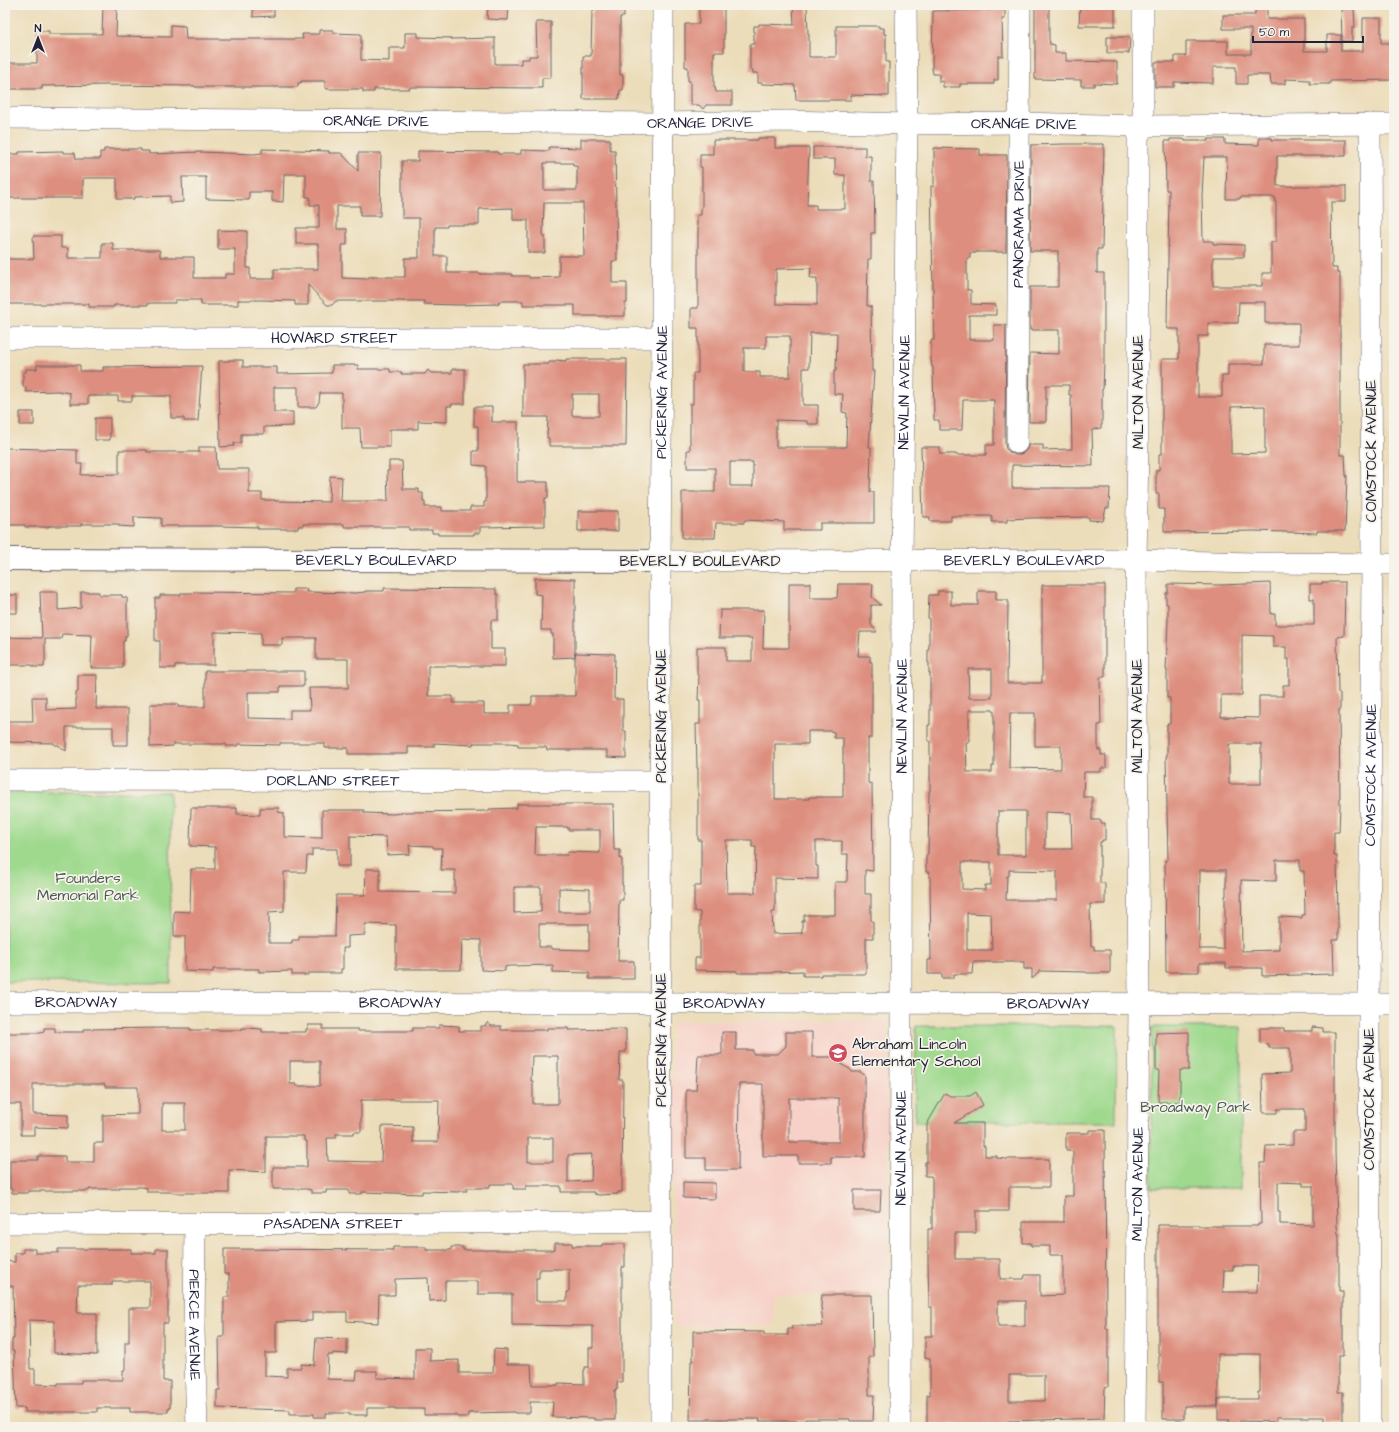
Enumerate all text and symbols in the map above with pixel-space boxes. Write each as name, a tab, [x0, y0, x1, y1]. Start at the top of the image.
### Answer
north arrow	[18, 18, 58, 58]
scale bar	[1253, 18, 1363, 44]
text: N	[35, 21, 42, 36]
text: 50 m	[1259, 24, 1290, 41]
street label: ORANGE DRIVE	[323, 110, 429, 132]
street label: ORANGE DRIVE	[647, 111, 753, 134]
street label: ORANGE DRIVE	[971, 112, 1077, 135]
street label: PANORAMA DRIVE	[1008, 160, 1029, 288]
street label: PICKERING AVENUE	[650, 325, 673, 459]
street label: HOWARD STREET	[271, 328, 398, 349]
street label: NEWLIN AVENUE	[893, 334, 915, 450]
street label: MILTON AVENUE	[1128, 335, 1149, 449]
street label: COMSTOCK AVENUE	[1361, 380, 1382, 522]
street label: BEVERLY BOULEVARD	[296, 549, 457, 571]
street label: BEVERLY BOULEVARD	[944, 550, 1105, 571]
street label: BEVERLY BOULEVARD	[620, 551, 781, 572]
street label: PICKERING AVENUE	[651, 649, 672, 783]
street label: NEWLIN AVENUE	[891, 658, 912, 774]
street label: MILTON AVENUE	[1127, 659, 1148, 773]
street label: COMSTOCK AVENUE	[1360, 704, 1382, 846]
street label: DORLAND STREET	[267, 770, 400, 791]
park label: Founders Memorial Park	[37, 868, 139, 906]
street label: PICKERING AVENUE	[651, 973, 672, 1107]
street label: BROADWAY	[35, 992, 117, 1013]
street label: BROADWAY	[359, 992, 441, 1013]
street label: BROADWAY	[683, 992, 765, 1014]
street label: BROADWAY	[1007, 993, 1089, 1014]
street label: COMSTOCK AVENUE	[1359, 1028, 1380, 1170]
place label: Abraham Lincoln Elementary School	[852, 1034, 981, 1073]
school or university icon: Abraham Lincoln Elementary School	[827, 1042, 849, 1064]
street label: NEWLIN AVENUE	[890, 1090, 911, 1206]
park label: Broadway Park	[1140, 1097, 1252, 1119]
street label: MILTON AVENUE	[1126, 1127, 1148, 1241]
street label: PASADENA STREET	[264, 1213, 403, 1234]
street label: PIERCE AVENUE	[183, 1269, 206, 1381]

